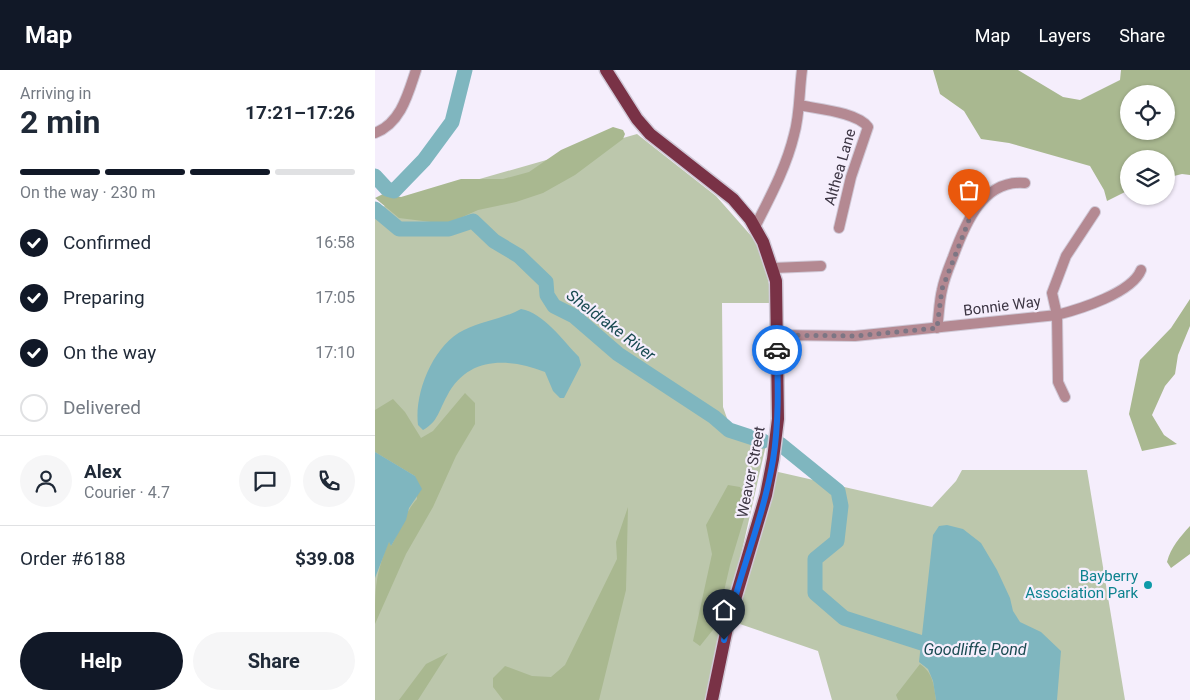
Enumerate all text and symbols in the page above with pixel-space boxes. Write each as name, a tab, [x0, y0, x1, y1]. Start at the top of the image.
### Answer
text: Map	[25, 21, 72, 49]
text: Map	[975, 25, 1010, 46]
text: Layers	[1038, 25, 1091, 46]
text: Share	[1119, 25, 1165, 46]
text: Arriving in	[20, 84, 91, 103]
map controls	[1120, 85, 1175, 205]
button: locate	[1120, 85, 1175, 140]
text: 17:21–17:26	[245, 101, 355, 124]
text: 2 min	[20, 103, 100, 141]
street label: Althea Lane	[820, 127, 860, 207]
button: layers	[1120, 150, 1175, 205]
pin	[948, 169, 990, 220]
icon: bag	[955, 176, 983, 204]
text: On the way · 230 m	[20, 183, 156, 202]
icon: check	[20, 229, 48, 257]
text: Confirmed	[63, 231, 151, 254]
text: 16:58	[315, 233, 355, 252]
icon: check	[20, 284, 48, 312]
text: Preparing	[63, 286, 145, 309]
water label: Sheldrake River	[563, 286, 660, 365]
text: 17:05	[315, 288, 355, 307]
street label: Bonnie Way	[962, 292, 1042, 320]
courier	[752, 325, 802, 375]
icon: car	[763, 336, 791, 364]
icon: check	[20, 339, 48, 367]
text: On the way	[63, 341, 156, 364]
text: 17:10	[315, 343, 355, 362]
text: Delivered	[63, 396, 141, 419]
street label: Weaver Street	[733, 425, 769, 519]
button: person	[20, 455, 72, 507]
button: chat	[239, 455, 291, 507]
button: phone	[303, 455, 355, 507]
text: Alex	[84, 460, 122, 483]
text: Courier · 4.7	[84, 483, 170, 502]
text: Order #6188	[20, 547, 126, 570]
text: $39.08	[295, 547, 355, 570]
place label: Bayberry Association Park	[1025, 567, 1138, 602]
marker: Bayberry Association Park	[1142, 579, 1154, 591]
pin	[703, 589, 745, 640]
icon: home	[710, 596, 738, 624]
button: Help	[20, 632, 183, 690]
button: Share	[193, 632, 355, 690]
water label: Goodliffe Pond	[923, 640, 1027, 659]

